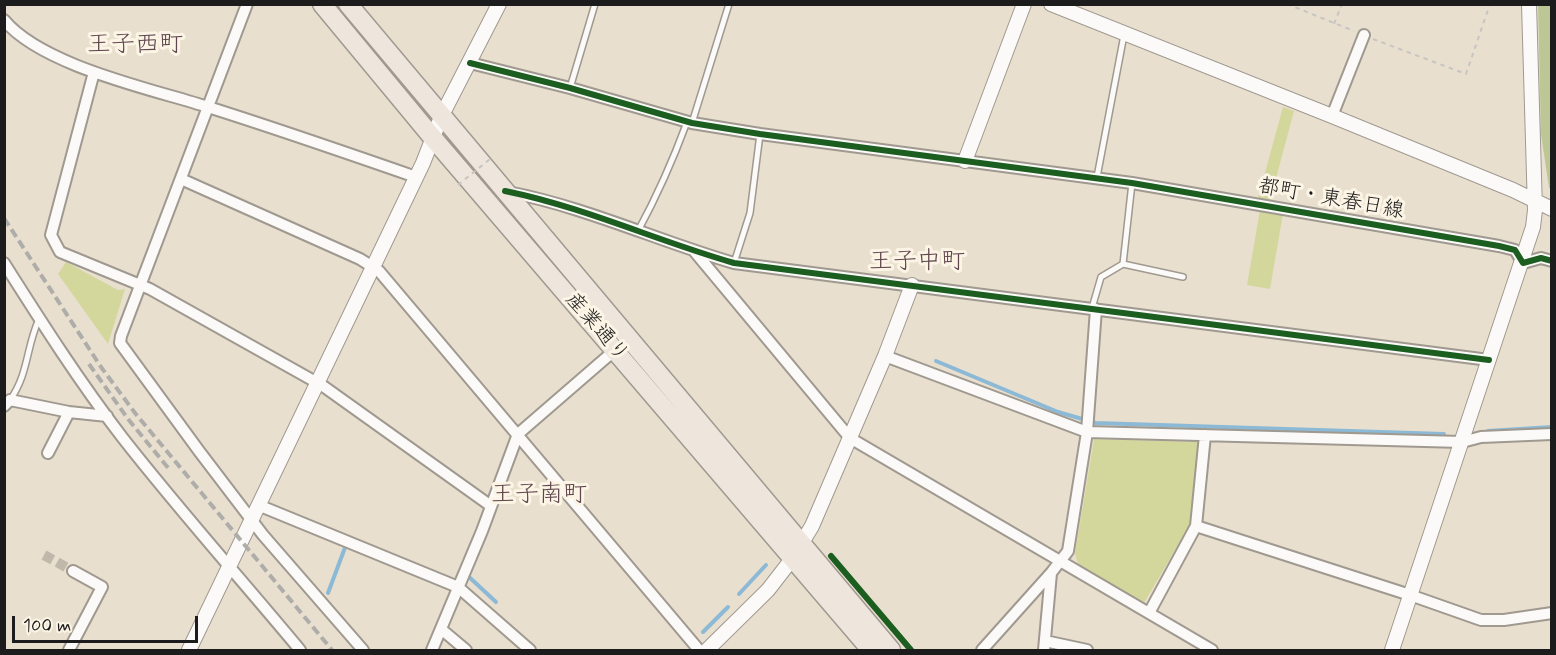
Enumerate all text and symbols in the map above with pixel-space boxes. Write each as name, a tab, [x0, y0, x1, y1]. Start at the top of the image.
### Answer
district label: 王子西町	[87, 32, 183, 60]
street label: 都町・東春日線	[1256, 175, 1406, 225]
district label: 王子中町	[869, 249, 965, 277]
street label: 産業通り	[559, 288, 633, 368]
district label: 王子南町	[491, 482, 587, 510]
scale bar	[15, 604, 201, 642]
text: 100 m	[23, 614, 71, 638]

